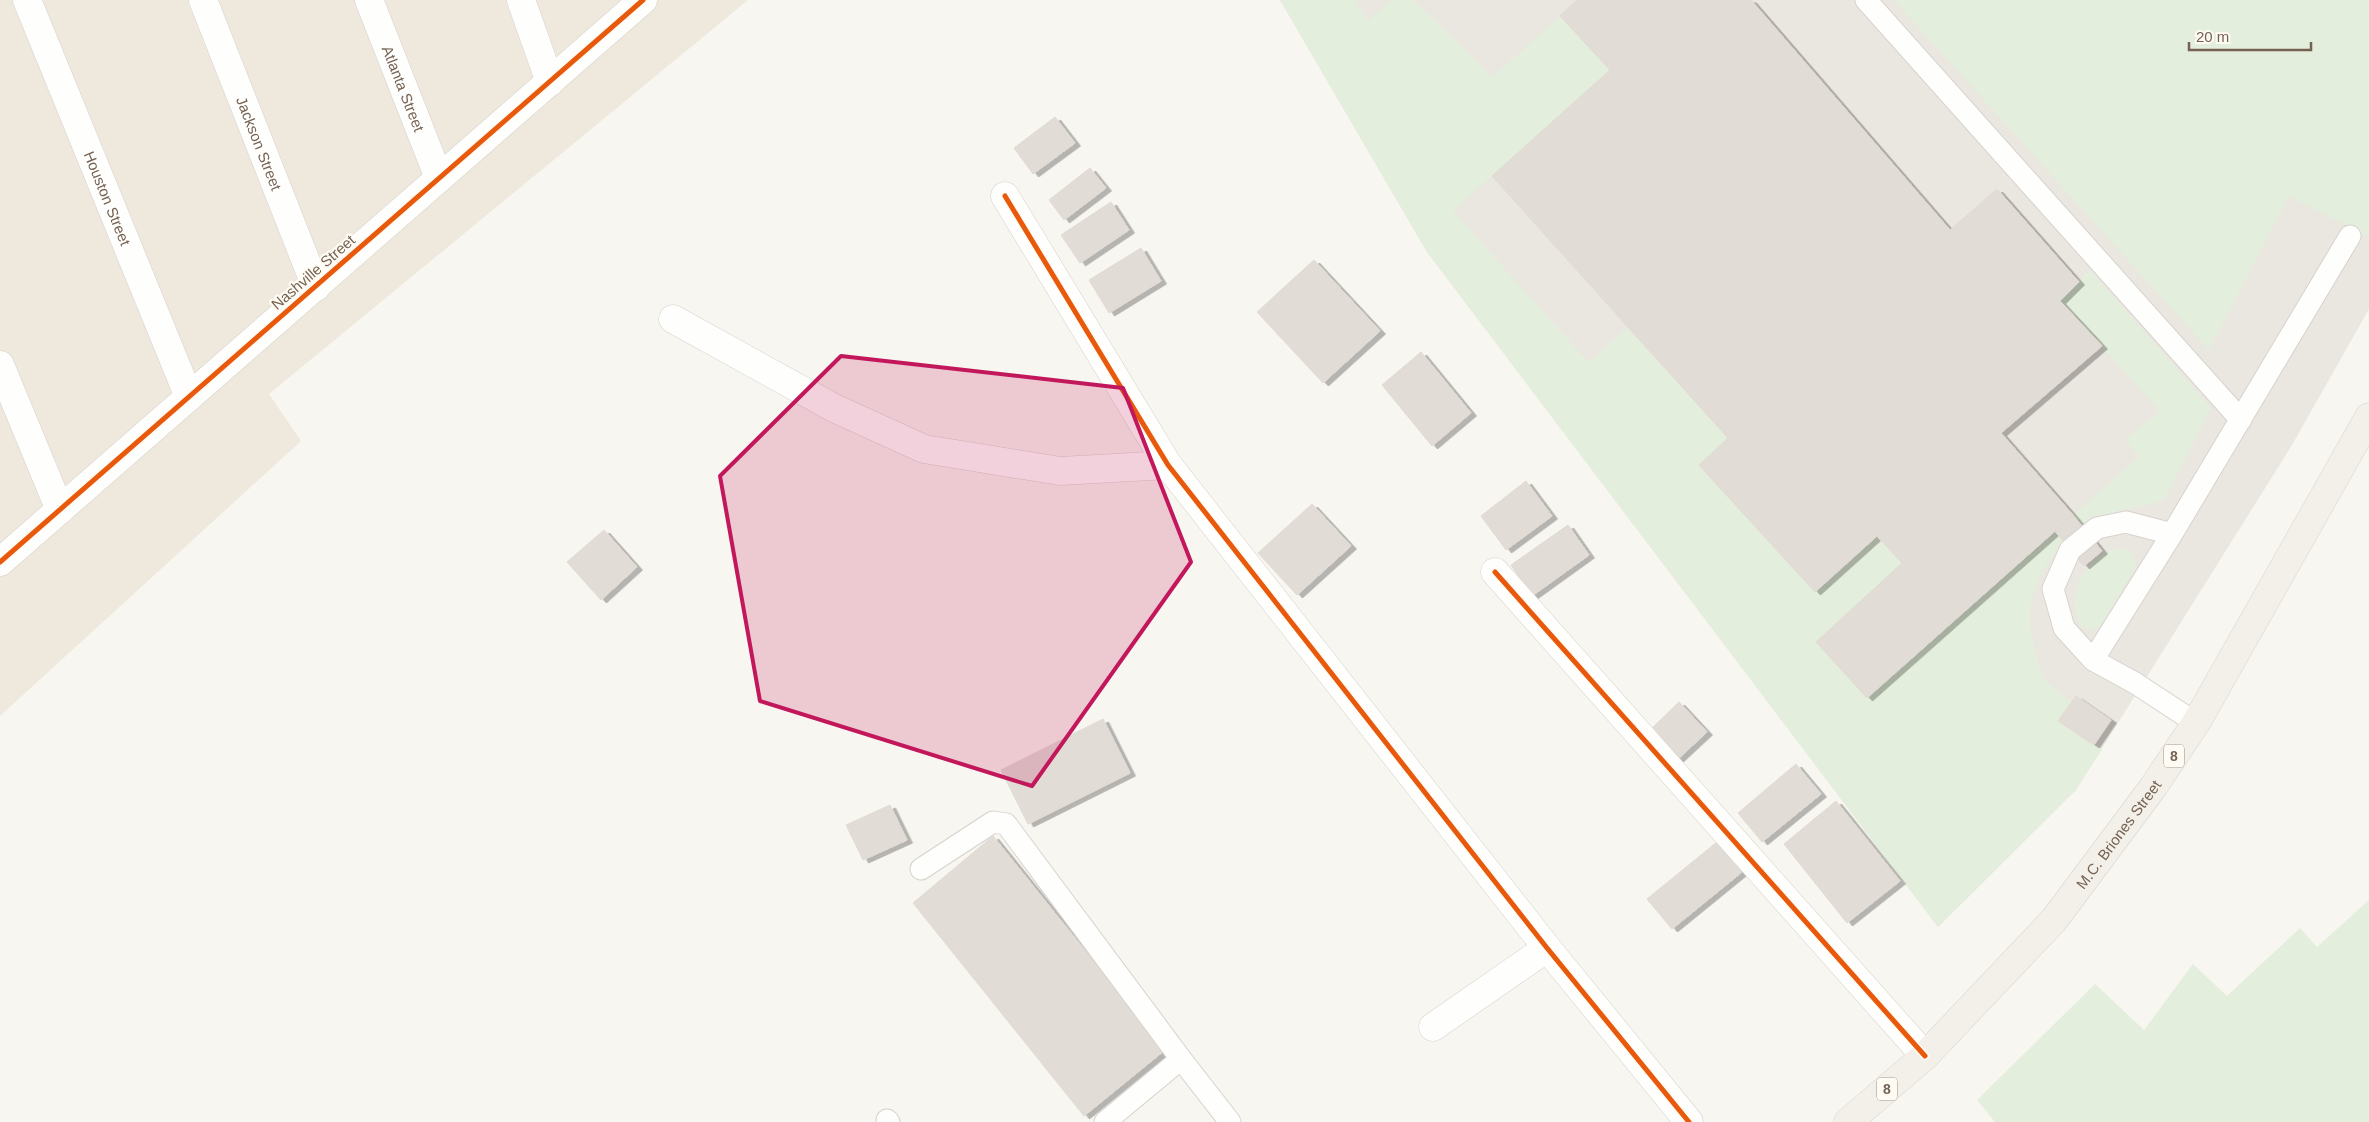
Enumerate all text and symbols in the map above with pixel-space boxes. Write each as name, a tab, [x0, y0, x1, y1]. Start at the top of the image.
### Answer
scale bar	[2189, 20, 2312, 52]
text: 20 m	[2196, 28, 2229, 45]
street label: Atlanta Street	[379, 43, 429, 135]
street label: Jackson Street	[233, 94, 286, 193]
street label: Houston Street	[81, 149, 135, 248]
street label: Nashville Street	[268, 231, 359, 313]
road number: 8	[2164, 744, 2184, 768]
street label: M.C. Briones Street	[2072, 776, 2165, 892]
road number: 8	[1877, 1078, 1897, 1100]

